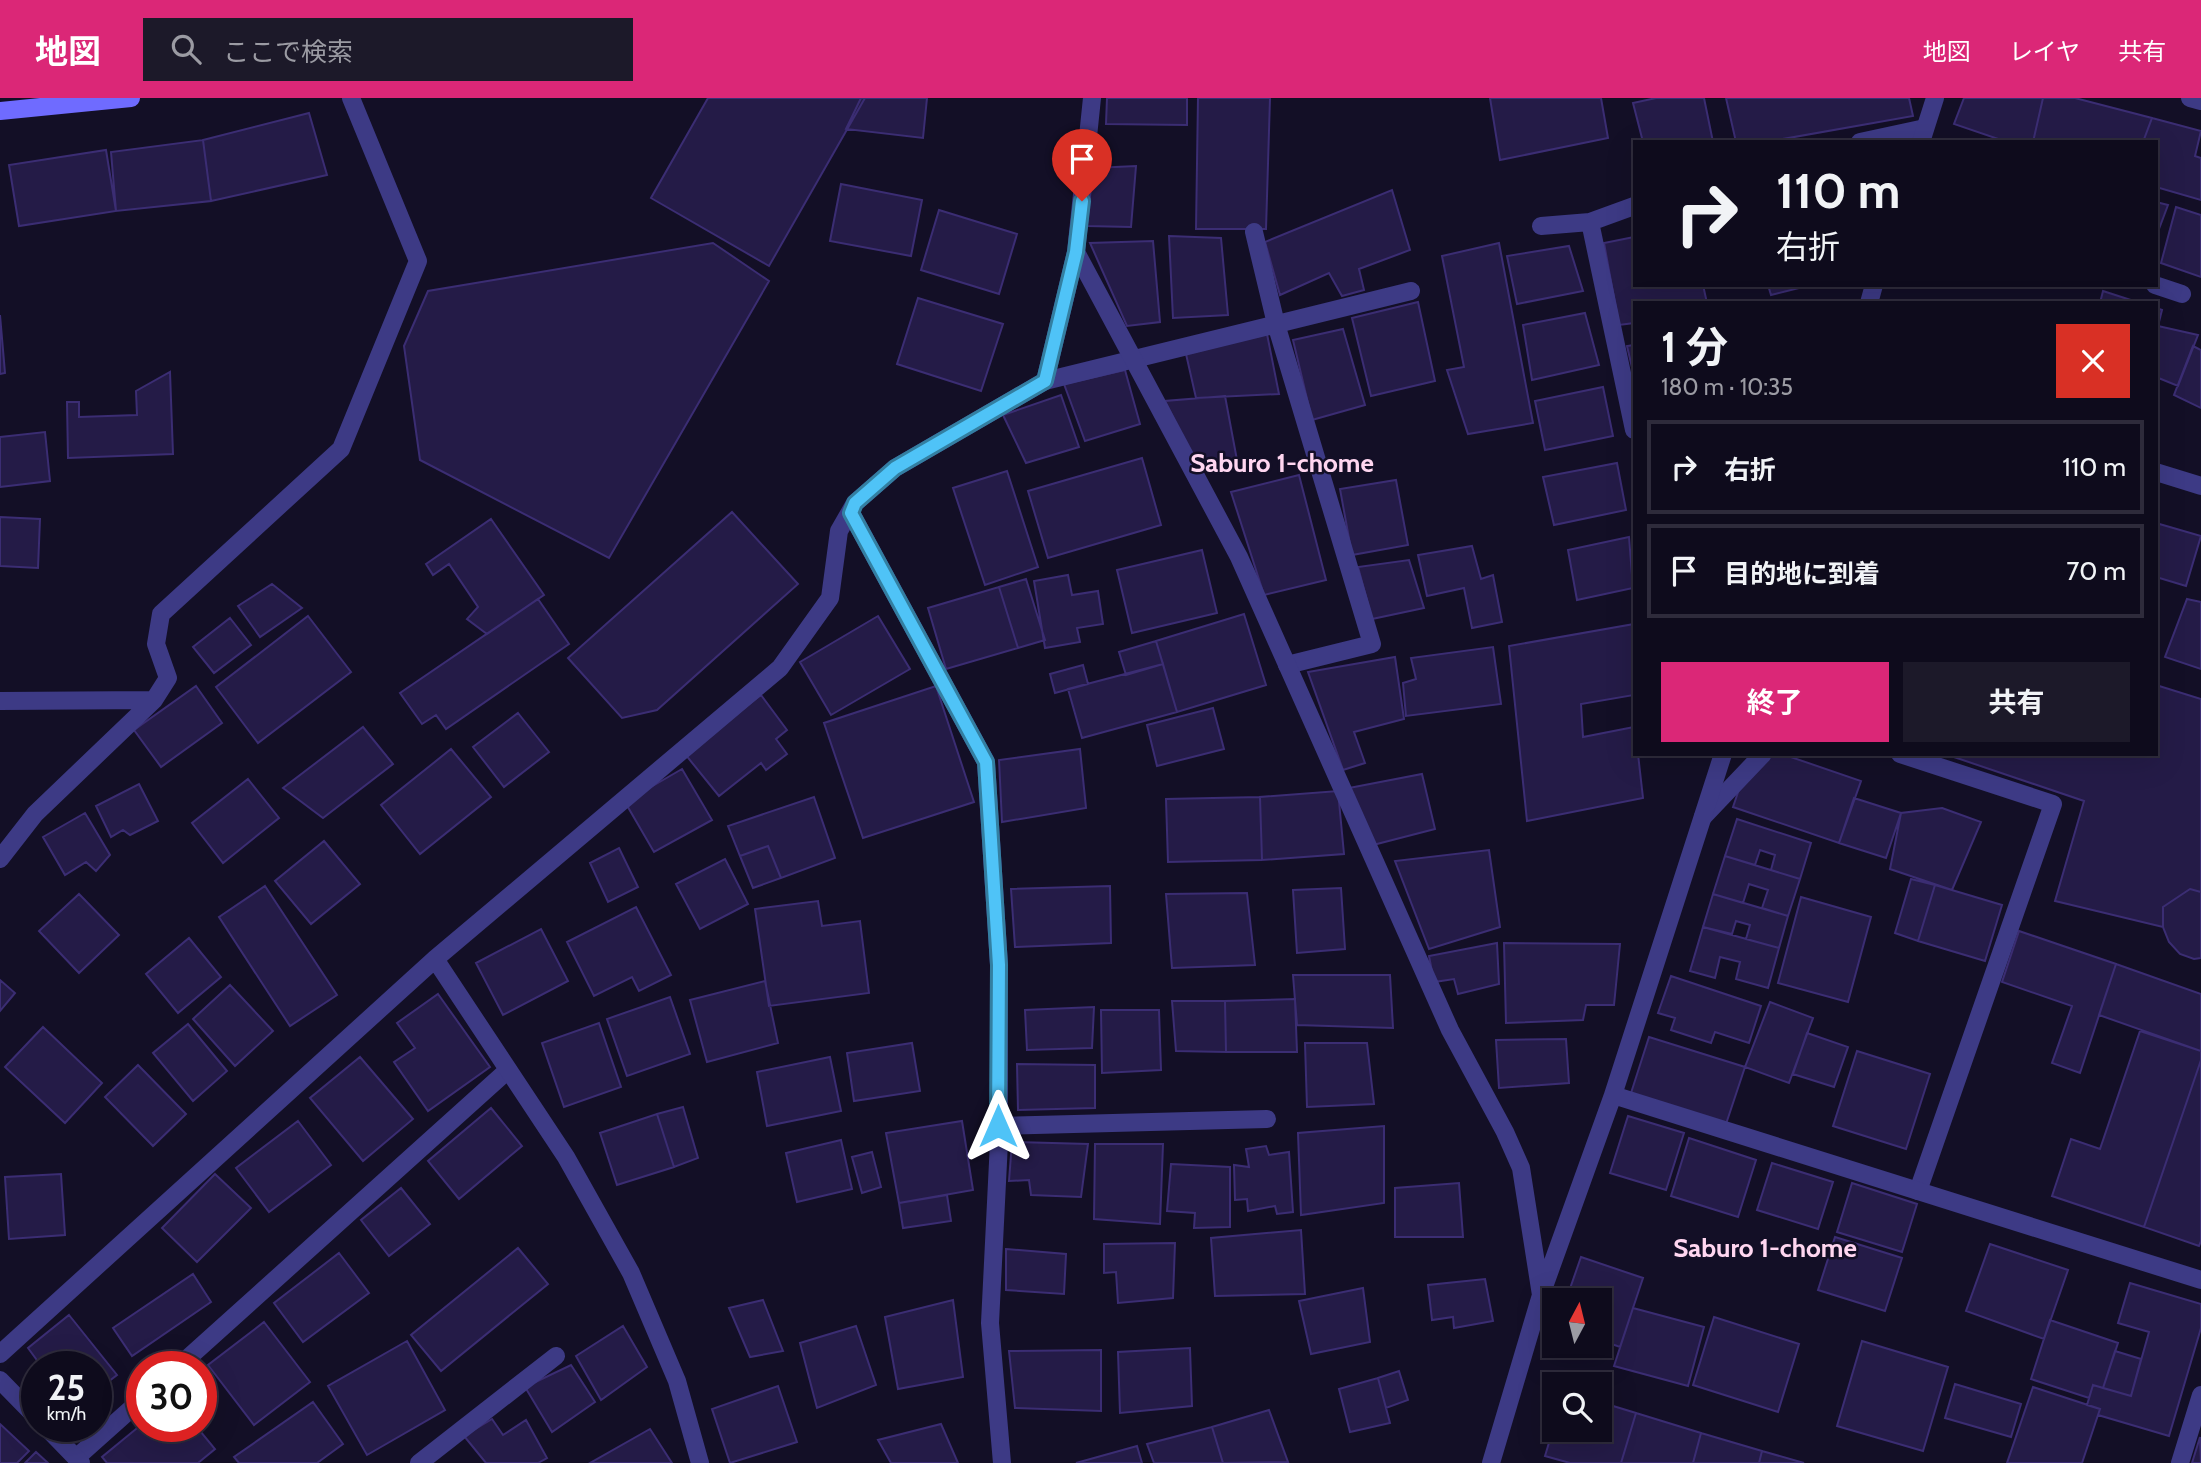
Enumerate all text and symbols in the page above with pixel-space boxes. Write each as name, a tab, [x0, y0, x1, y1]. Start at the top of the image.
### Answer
search box	[143, 18, 633, 81]
icon: search	[167, 30, 205, 68]
text: 地図	[35, 31, 101, 71]
text: ここで検索	[223, 36, 353, 68]
text: 地図	[1923, 37, 1971, 66]
text: レイヤ	[2009, 37, 2080, 66]
text: 共有	[2118, 37, 2166, 66]
pin	[1052, 129, 1112, 201]
icon: arrive	[1063, 140, 1101, 178]
text: 110 m	[1776, 161, 1900, 220]
icon: right	[1661, 168, 1752, 259]
text: 右折	[1776, 227, 1840, 266]
text: 1 分	[1661, 321, 1728, 373]
button: close	[2056, 324, 2130, 398]
text: 180 m · 10:35	[1661, 373, 1793, 401]
district label: Saburo 1-chome	[1190, 447, 1374, 479]
icon: right	[1665, 448, 1703, 486]
text: 110 m	[2062, 451, 2126, 483]
text: 右折	[1724, 454, 1776, 486]
icon: arrive	[1665, 552, 1703, 590]
text: 70 m	[2066, 555, 2126, 587]
text: 目的地に到着	[1724, 558, 1880, 590]
button: 終了	[1661, 662, 1889, 742]
button: 共有	[1903, 662, 2130, 742]
position arrow	[961, 1089, 1035, 1163]
district label: Saburo 1-chome	[1673, 1232, 1857, 1264]
north arrow	[1542, 1288, 1612, 1358]
map controls	[1542, 1288, 1612, 1442]
speed limit sign: 30	[126, 1351, 217, 1442]
text: 25	[48, 1366, 85, 1409]
button: search	[1542, 1372, 1612, 1442]
text: km/h	[47, 1403, 86, 1425]

